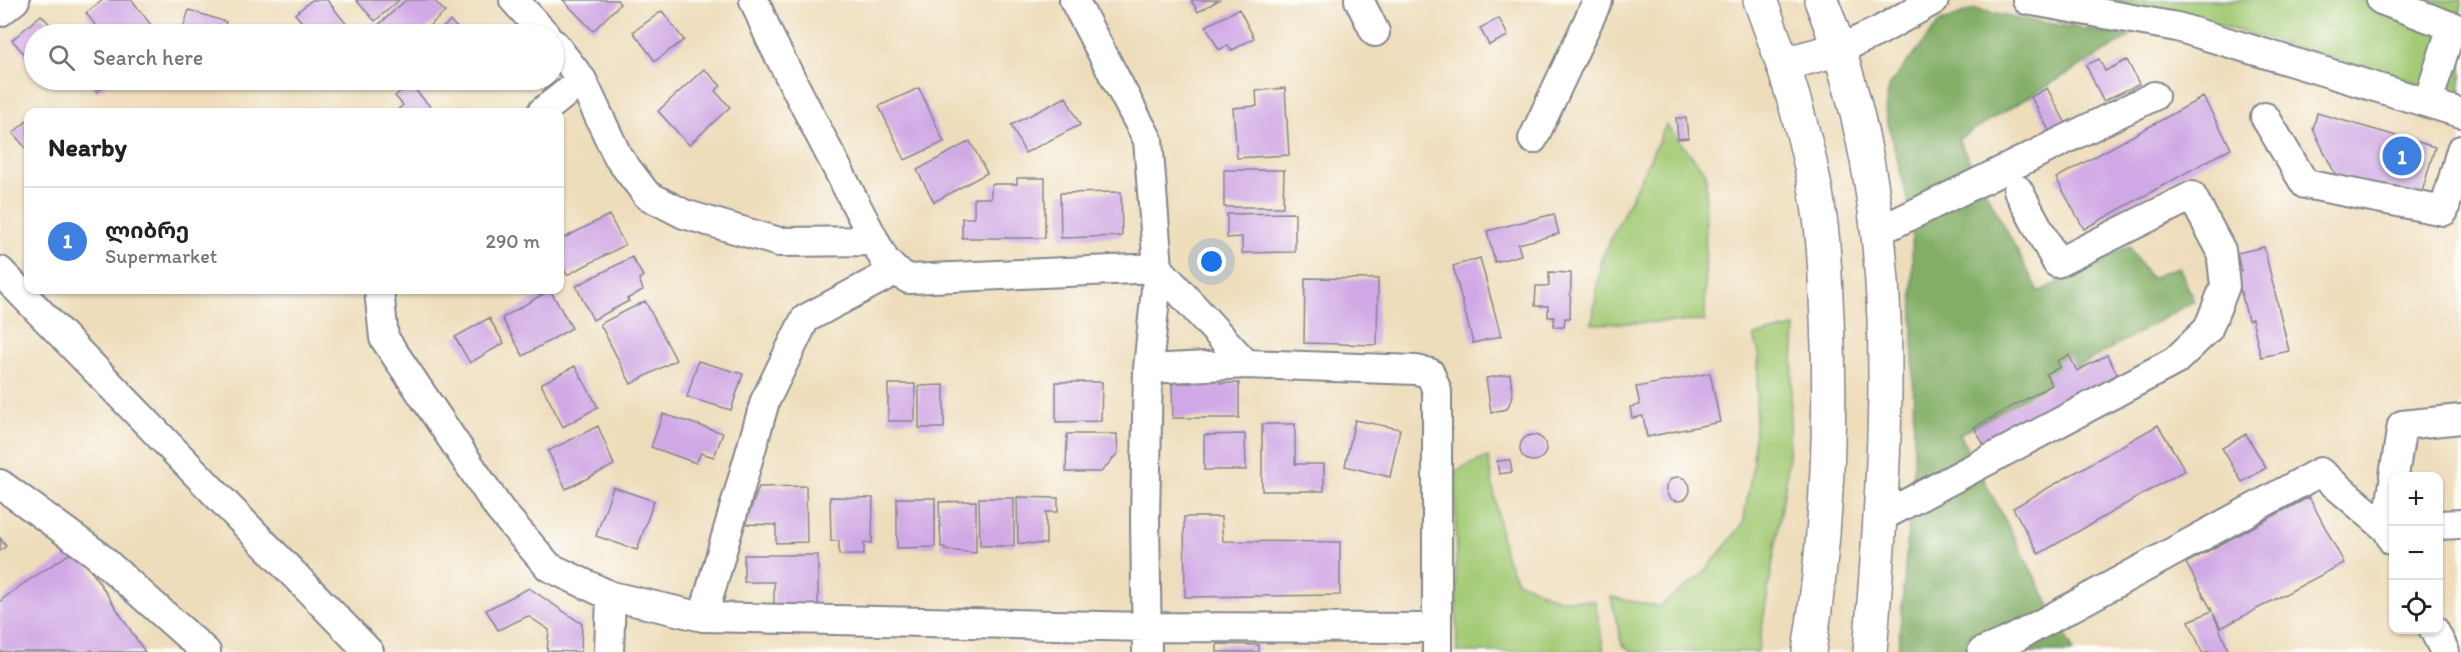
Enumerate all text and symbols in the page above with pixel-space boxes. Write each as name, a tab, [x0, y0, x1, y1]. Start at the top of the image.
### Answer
search box	[24, 24, 564, 90]
icon: search	[45, 41, 78, 74]
text: Search here	[93, 44, 203, 71]
text: Nearby	[48, 131, 127, 163]
pin: 1	[2382, 134, 2422, 178]
text: ლიბრე	[105, 217, 189, 244]
text: 1	[63, 229, 72, 253]
text: 290 m	[485, 229, 540, 253]
text: Supermarket	[105, 244, 217, 268]
your location	[1197, 247, 1226, 276]
map controls	[2389, 472, 2443, 634]
button: +	[2389, 472, 2443, 526]
button: −	[2389, 526, 2443, 580]
button: locate	[2389, 580, 2443, 634]

